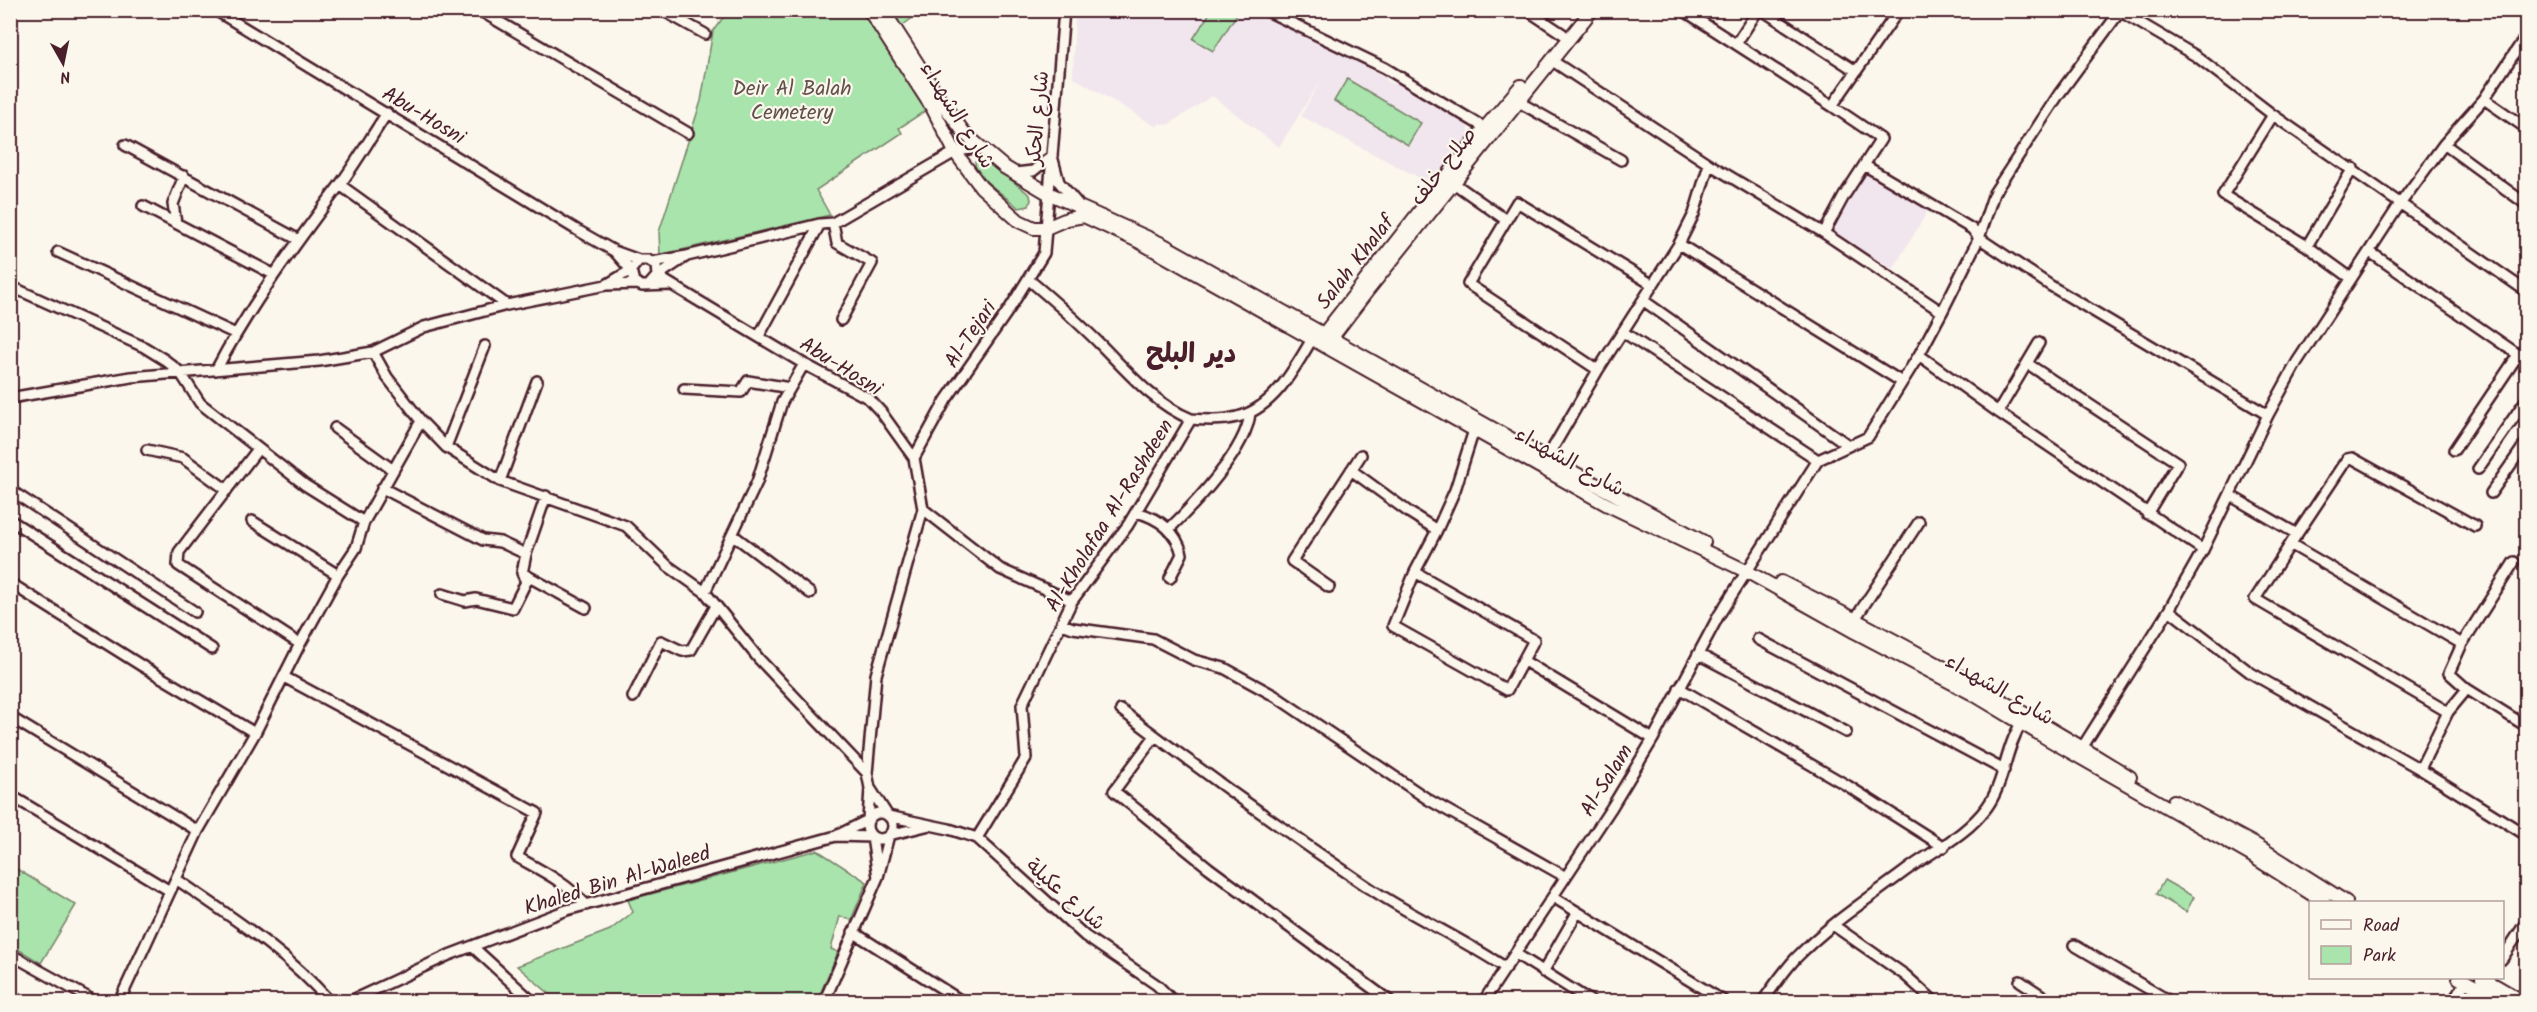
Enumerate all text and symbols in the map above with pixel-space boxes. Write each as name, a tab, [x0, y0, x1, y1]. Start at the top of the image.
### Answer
north arrow	[33, 33, 93, 93]
street label: شارع الشهداء	[911, 56, 1003, 176]
text: N	[58, 63, 72, 89]
street label: شارع الحكر	[1018, 69, 1059, 169]
park label: Deir Al Balah Cemetery	[732, 73, 852, 130]
street label: Abu-Hosni	[375, 78, 472, 155]
street label: صلاح خلف	[1403, 120, 1486, 214]
street label: Salah Khalaf	[1309, 207, 1405, 317]
street label: Al-Tejari	[936, 294, 1007, 375]
street label: Abu-Hosni	[792, 329, 889, 406]
district label: دير البلح	[1146, 333, 1236, 376]
street label: Al-Kholafaa Al-Rashdeen	[1037, 413, 1183, 619]
street label: شارع الشهداء	[1508, 419, 1630, 506]
street label: شارع الشهداء	[1939, 646, 2060, 735]
street label: Al-Salam	[1572, 738, 1643, 824]
street label: Khaled Bin Al-Waleed	[520, 837, 715, 925]
street label: شارع عكيلة	[1018, 851, 1112, 939]
legend	[2309, 901, 2504, 979]
text: Road	[2363, 912, 2400, 941]
text: Park	[2363, 942, 2396, 971]

